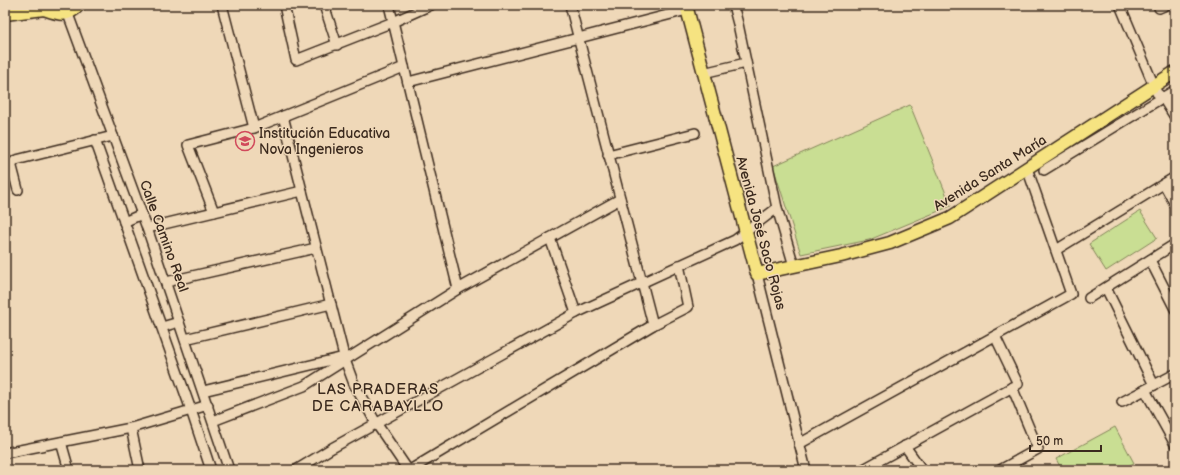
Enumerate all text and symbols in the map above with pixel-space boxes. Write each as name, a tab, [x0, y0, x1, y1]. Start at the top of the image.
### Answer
place label: Institución Educativa Nova Ingenieros	[259, 125, 390, 158]
school or university icon: Institución Educativa Nova Ingenieros	[234, 130, 256, 152]
street label: Avenida Santa María	[930, 131, 1050, 215]
street label: Avenida José Saco Rojas	[732, 154, 790, 312]
street label: Calle Camino Real	[136, 178, 192, 294]
district label: LAS PRADERAS DE CARABAYLLO	[312, 380, 444, 416]
scale bar	[1030, 427, 1101, 453]
text: 50 m	[1036, 434, 1063, 449]

